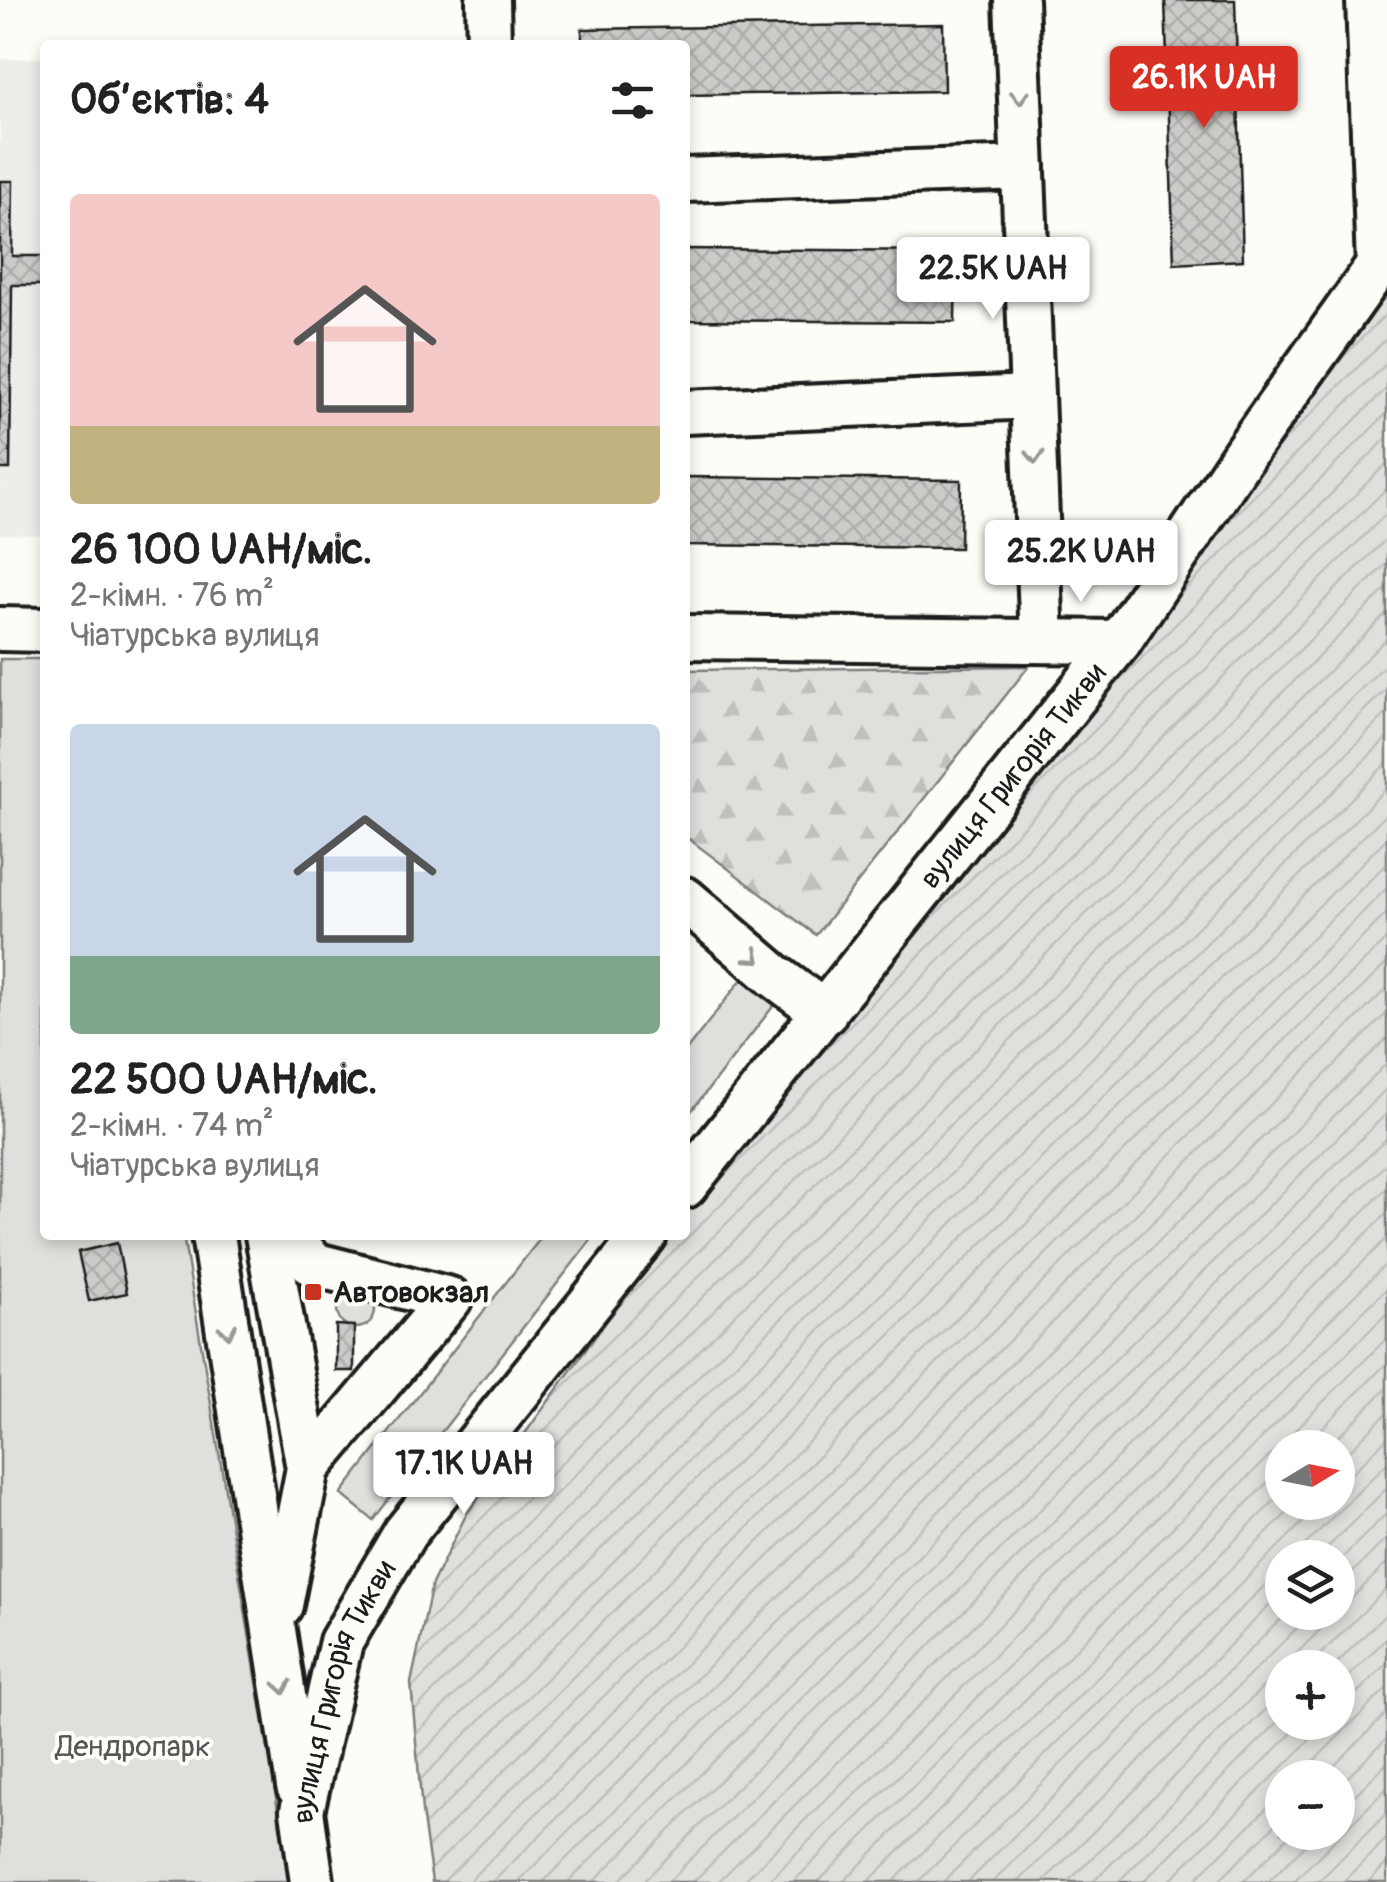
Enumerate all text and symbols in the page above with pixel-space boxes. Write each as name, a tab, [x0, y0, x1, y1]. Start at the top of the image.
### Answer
pin: 26.1K UAH	[1090, 46, 1318, 131]
text: 26.1K UAH	[1132, 58, 1276, 98]
icon: filters	[605, 73, 660, 128]
text: Об’єктів: 4	[70, 74, 269, 126]
one-way arrow	[1009, 90, 1030, 106]
pin: 22.5K UAH	[879, 237, 1107, 322]
text: 22.5K UAH	[919, 249, 1067, 289]
icon: home	[275, 259, 455, 439]
one-way arrow	[1024, 450, 1045, 466]
pin: 25.2K UAH	[967, 520, 1195, 605]
text: 26 100 UAH/міс.	[70, 524, 372, 576]
text: 25.2K UAH	[1007, 532, 1155, 572]
text: 2-кімн. · 76 m²	[70, 576, 274, 616]
text: Чіатурська вулиця	[70, 616, 319, 656]
street label: вулиця Григорія Тикви	[912, 656, 1114, 896]
icon: home	[275, 789, 455, 969]
one-way arrow	[742, 946, 760, 964]
text: 22 500 UAH/міс.	[70, 1054, 378, 1106]
text: 2-кімн. · 74 m²	[70, 1106, 274, 1146]
text: Чіатурська вулиця	[70, 1146, 319, 1186]
place label: Автовокзал	[333, 1274, 489, 1311]
marker: Автовокзал	[302, 1281, 324, 1303]
one-way arrow	[217, 1323, 238, 1340]
north arrow	[1265, 1430, 1355, 1520]
map controls	[1265, 1430, 1355, 1850]
pin: 17.1K UAH	[350, 1432, 578, 1517]
text: 17.1K UAH	[395, 1444, 533, 1484]
button: layers	[1265, 1540, 1355, 1630]
street label: вулиця Григорія Тикви	[284, 1554, 404, 1826]
button: +	[1265, 1650, 1355, 1740]
one-way arrow	[272, 1679, 293, 1695]
park label: Дендропарк	[55, 1728, 210, 1765]
button: −	[1265, 1760, 1355, 1850]

